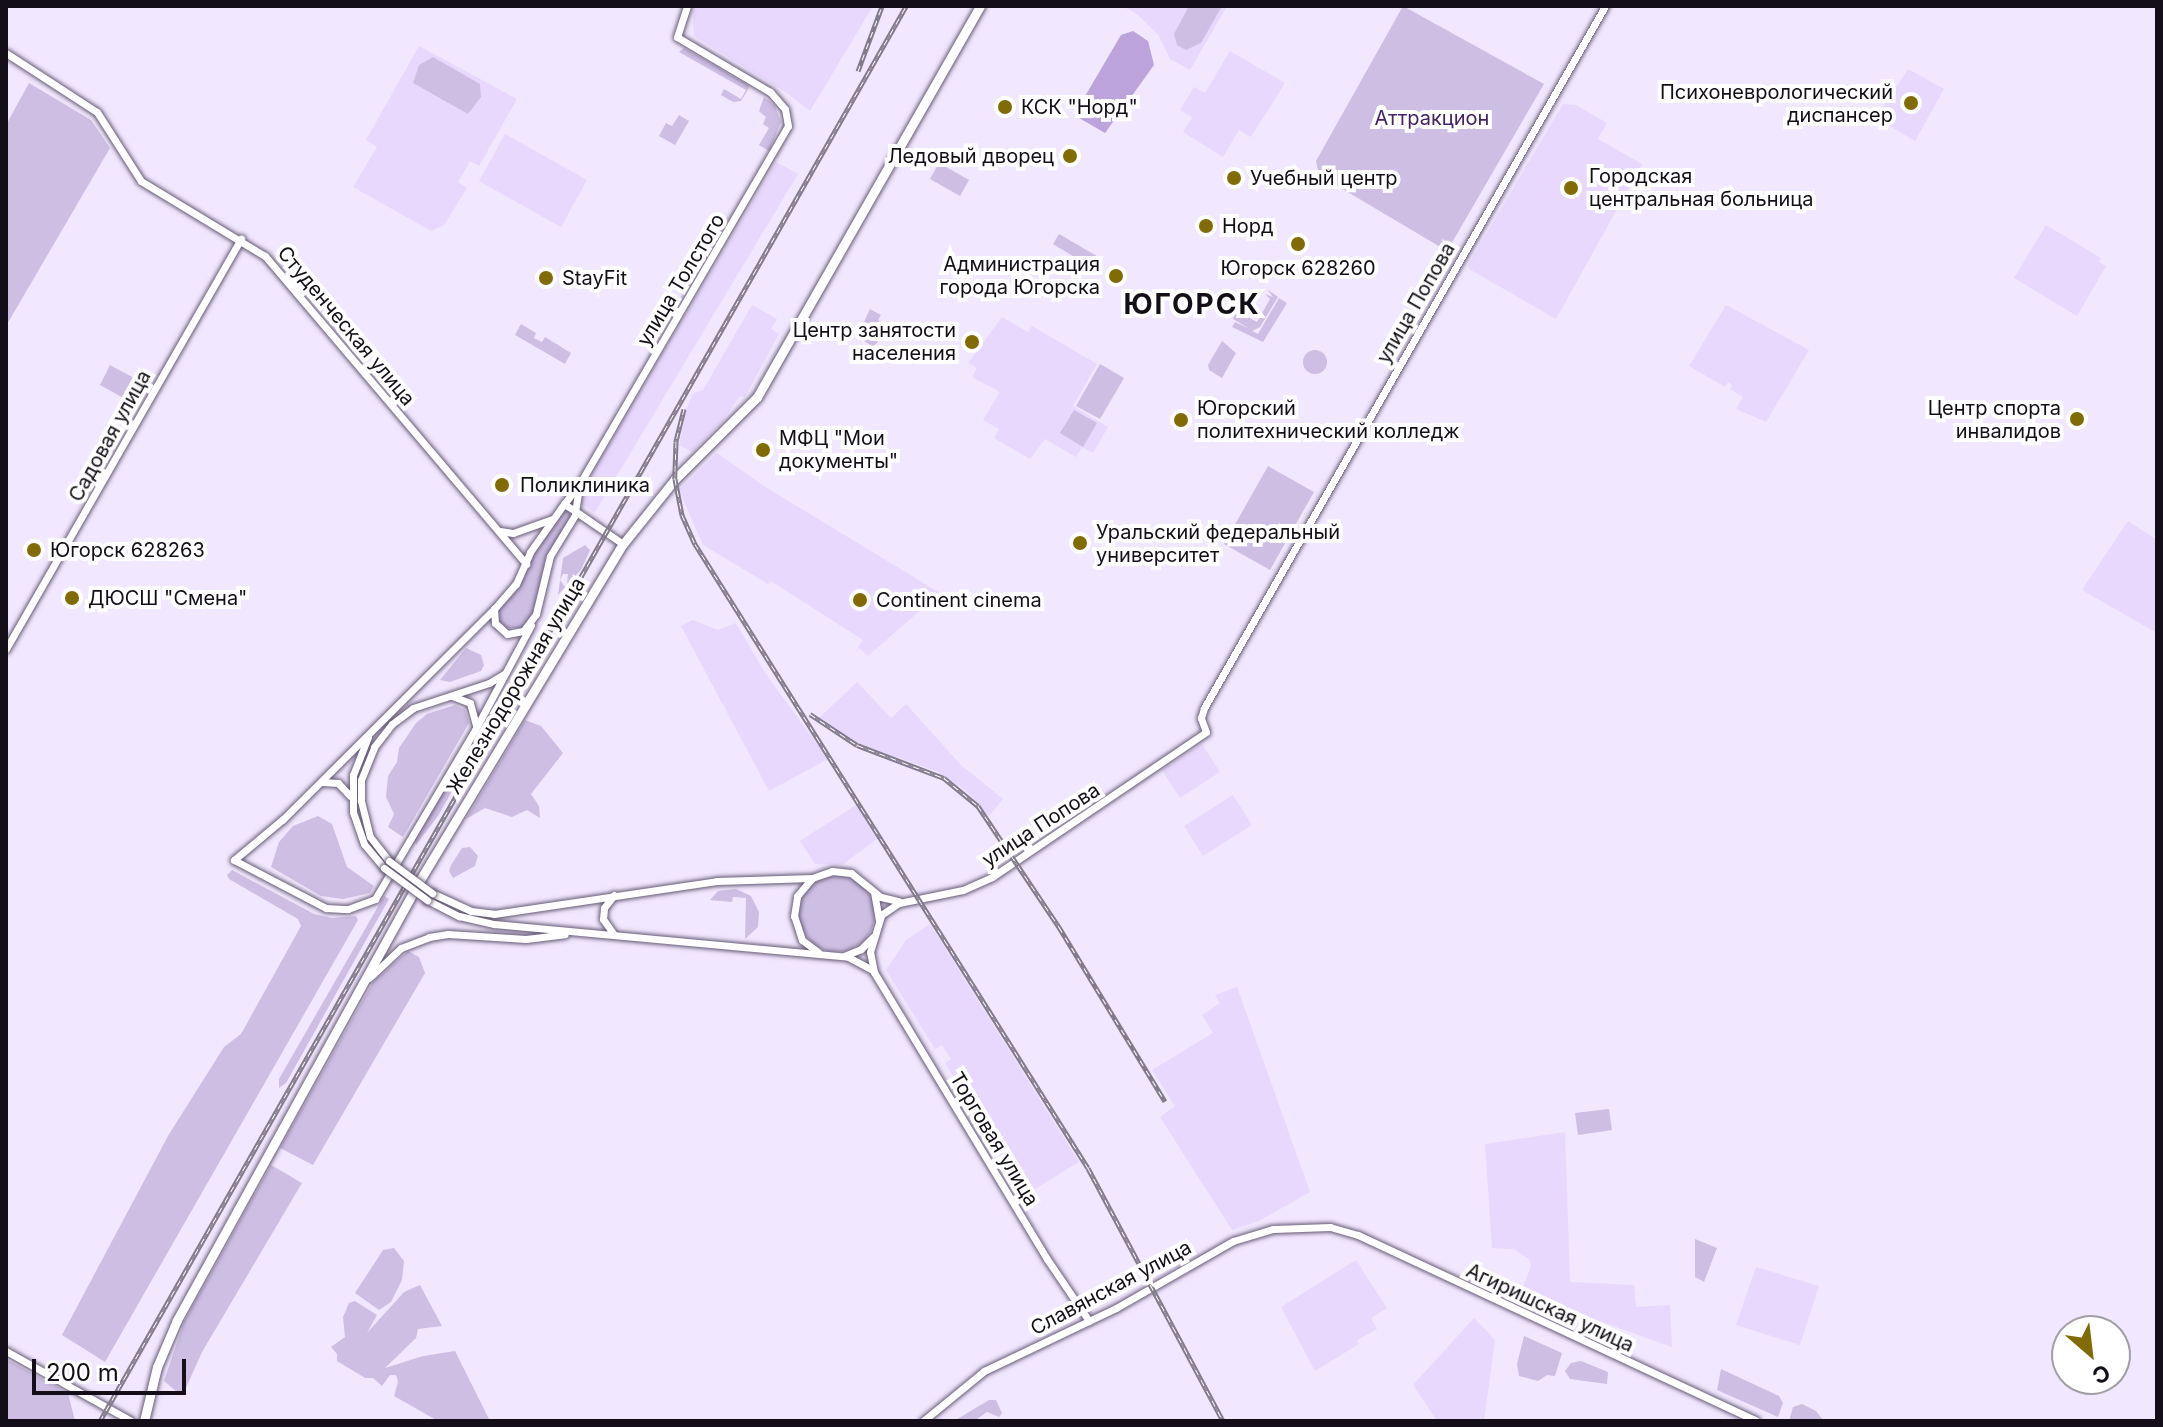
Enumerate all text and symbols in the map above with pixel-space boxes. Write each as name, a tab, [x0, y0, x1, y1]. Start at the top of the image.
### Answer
place label: Психоневрологический диспансер	[1660, 80, 1893, 127]
marker: Психоневрологический диспансер	[1900, 92, 1922, 114]
place label: КСК "Норд"	[1021, 95, 1138, 119]
marker: КСК "Норд"	[996, 98, 1014, 116]
park label: Аттракцион	[1375, 106, 1489, 130]
place label: Ледовый дворец	[888, 144, 1054, 168]
marker: Ледовый дворец	[1061, 147, 1079, 165]
place label: Городская центральная больница	[1589, 164, 1814, 211]
place label: Учебный центр	[1250, 166, 1398, 190]
marker: Учебный центр	[1225, 169, 1243, 187]
marker: Городская центральная больница	[1560, 177, 1582, 199]
street label: улица Толстого	[632, 209, 730, 351]
place label: Норд	[1222, 214, 1274, 238]
marker: Норд	[1197, 217, 1215, 235]
marker: Югорск 628260	[1289, 235, 1307, 253]
street label: улица Попова	[1372, 238, 1460, 368]
street label: Студенческая улица	[272, 241, 420, 411]
place label: Администрация города Югорска	[940, 252, 1100, 299]
place label: Югорск 628260	[1220, 256, 1376, 280]
place label: StayFit	[562, 266, 627, 290]
marker: Администрация города Югорска	[1107, 267, 1125, 285]
marker: StayFit	[537, 269, 555, 287]
district label: ЮГОРСК	[1123, 287, 1261, 321]
place label: Центр занятости населения	[793, 318, 956, 365]
marker: Центр занятости населения	[963, 333, 981, 351]
street label: Садовая улица	[64, 366, 156, 506]
place label: Югорский политехнический колледж	[1197, 396, 1459, 443]
place label: Центр спорта инвалидов	[1928, 396, 2061, 443]
marker: Центр спорта инвалидов	[2068, 410, 2086, 428]
marker: Югорский политехнический колледж	[1172, 411, 1190, 429]
place label: МФЦ "Мои документы"	[779, 426, 898, 473]
marker: МФЦ "Мои документы"	[754, 441, 772, 459]
place label: Поликлиника	[520, 473, 650, 497]
marker: Поликлиника	[491, 474, 513, 496]
place label: Уральский федеральный университет	[1096, 520, 1340, 567]
marker: Уральский федеральный университет	[1071, 534, 1089, 552]
place label: Югорск 628263	[50, 538, 205, 562]
marker: Югорск 628263	[25, 541, 43, 559]
street label: Железнодорожная улица	[442, 573, 590, 799]
place label: ДЮСШ "Смена"	[88, 586, 247, 610]
place label: Continent cinema	[876, 588, 1042, 612]
marker: ДЮСШ "Смена"	[63, 589, 81, 607]
marker: Continent cinema	[851, 591, 869, 609]
street label: улица Попова	[978, 778, 1104, 872]
street label: Торговая улица	[945, 1068, 1043, 1210]
street label: Славянская улица	[1027, 1235, 1195, 1341]
street label: Агиришская улица	[1462, 1259, 1638, 1357]
north arrow	[2051, 1315, 2131, 1395]
scale bar	[36, 1343, 190, 1393]
text: 200 m	[46, 1358, 119, 1387]
text: С	[2088, 1359, 2115, 1390]

